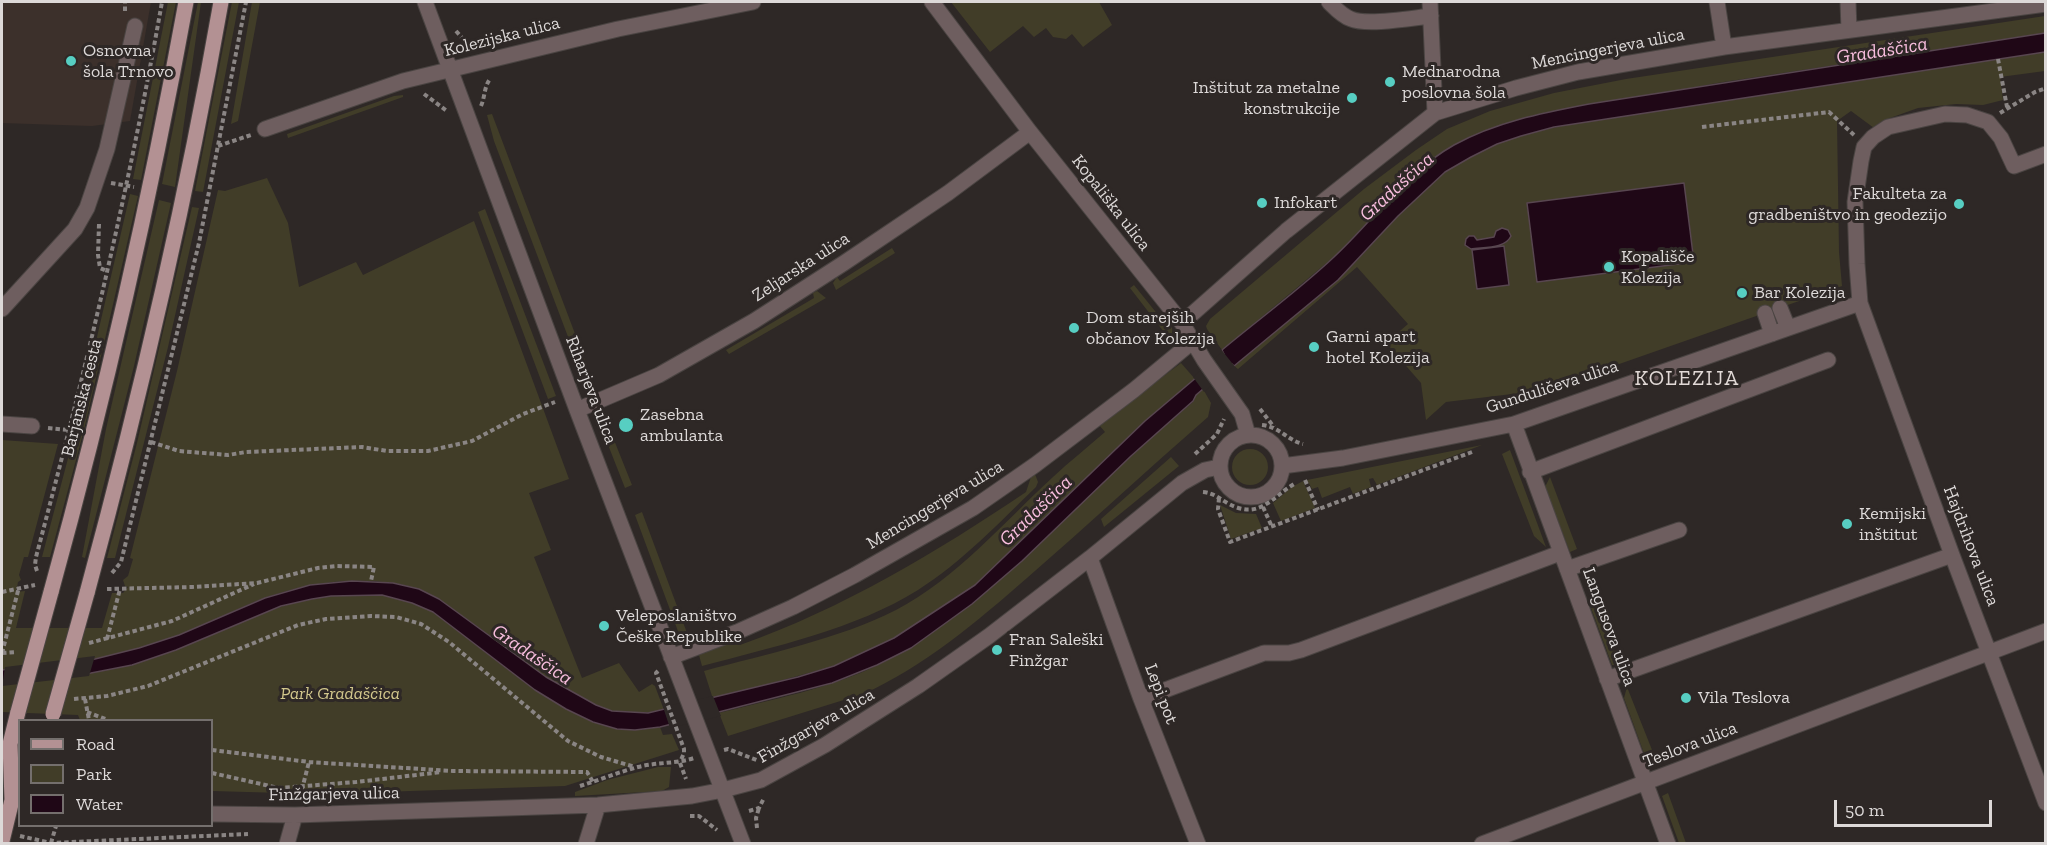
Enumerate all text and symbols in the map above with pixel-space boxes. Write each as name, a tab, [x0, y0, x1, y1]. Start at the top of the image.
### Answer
street label: Kolezijska ulica	[442, 12, 562, 62]
street label: Mencingerjeva ulica	[1530, 24, 1686, 74]
water label: Gradaščica	[1835, 32, 1929, 70]
place label: Osnovna šola Trnovo	[83, 40, 173, 82]
marker: Osnovna šola Trnovo	[64, 54, 78, 68]
place label: Mednarodna poslovna šola	[1402, 61, 1506, 104]
marker: Mednarodna poslovna šola	[1383, 75, 1397, 89]
place label: Inštitut za metalne konstrukcije	[1193, 77, 1340, 119]
marker: Inštitut za metalne konstrukcije	[1345, 91, 1359, 105]
water label: Gradaščica	[1355, 147, 1439, 227]
street label: Kopališka ulica	[1067, 151, 1155, 255]
place label: Fakulteta za gradbeništvo in geodezijo	[1748, 183, 1947, 226]
place label: Infokart	[1274, 192, 1337, 214]
marker: Infokart	[1255, 196, 1269, 210]
marker: Fakulteta za gradbeništvo in geodezijo	[1952, 197, 1966, 211]
street label: Zeljarska ulica	[748, 228, 854, 306]
place label: Kopališče Kolezija	[1621, 246, 1695, 288]
marker: Kopališče Kolezija	[1602, 260, 1616, 274]
place label: Bar Kolezija	[1754, 282, 1846, 304]
marker: Bar Kolezija	[1735, 286, 1749, 300]
place label: Dom starejših občanov Kolezija	[1086, 307, 1215, 350]
marker: Dom starejših občanov Kolezija	[1067, 321, 1081, 335]
place label: Garni apart hotel Kolezija	[1326, 326, 1430, 368]
street label: Riharjeva ulica	[560, 333, 622, 447]
street label: Barjanska cesta	[57, 337, 107, 459]
marker: Garni apart hotel Kolezija	[1307, 340, 1321, 354]
street label: Gunduličeva ulica	[1483, 355, 1621, 419]
district label: KOLEZIJA	[1635, 366, 1739, 392]
place label: Zasebna ambulanta	[640, 404, 723, 446]
marker: Zasebna ambulanta	[617, 416, 635, 434]
street label: Mencingerjeva ulica	[863, 456, 1007, 554]
water label: Gradaščica	[995, 470, 1077, 552]
street label: Hajdrihova ulica	[1938, 483, 2004, 609]
place label: Kemijski inštitut	[1859, 503, 1926, 546]
marker: Kemijski inštitut	[1840, 517, 1854, 531]
street label: Langusova ulica	[1578, 565, 1640, 689]
place label: Veleposlaništvo Češke Republike	[616, 605, 742, 648]
water label: Gradaščica	[487, 619, 577, 691]
marker: Veleposlaništvo Češke Republike	[597, 619, 611, 633]
place label: Fran Saleški Finžgar	[1009, 629, 1104, 672]
marker: Fran Saleški Finžgar	[990, 643, 1004, 657]
street label: Lepi pot	[1140, 661, 1182, 727]
park label: Park Gradaščica	[280, 683, 400, 705]
street label: Finžgarjeva ulica	[754, 684, 878, 768]
place label: Vila Teslova	[1698, 687, 1790, 709]
marker: Vila Teslova	[1679, 691, 1693, 705]
street label: Teslova ulica	[1640, 717, 1740, 773]
legend	[18, 719, 213, 827]
text: Road	[76, 733, 115, 755]
text: Park	[76, 763, 112, 785]
street label: Finžgarjeva ulica	[268, 782, 400, 806]
scale bar	[1837, 788, 1994, 826]
text: Water	[76, 793, 123, 815]
text: 50 m	[1845, 799, 1884, 821]

